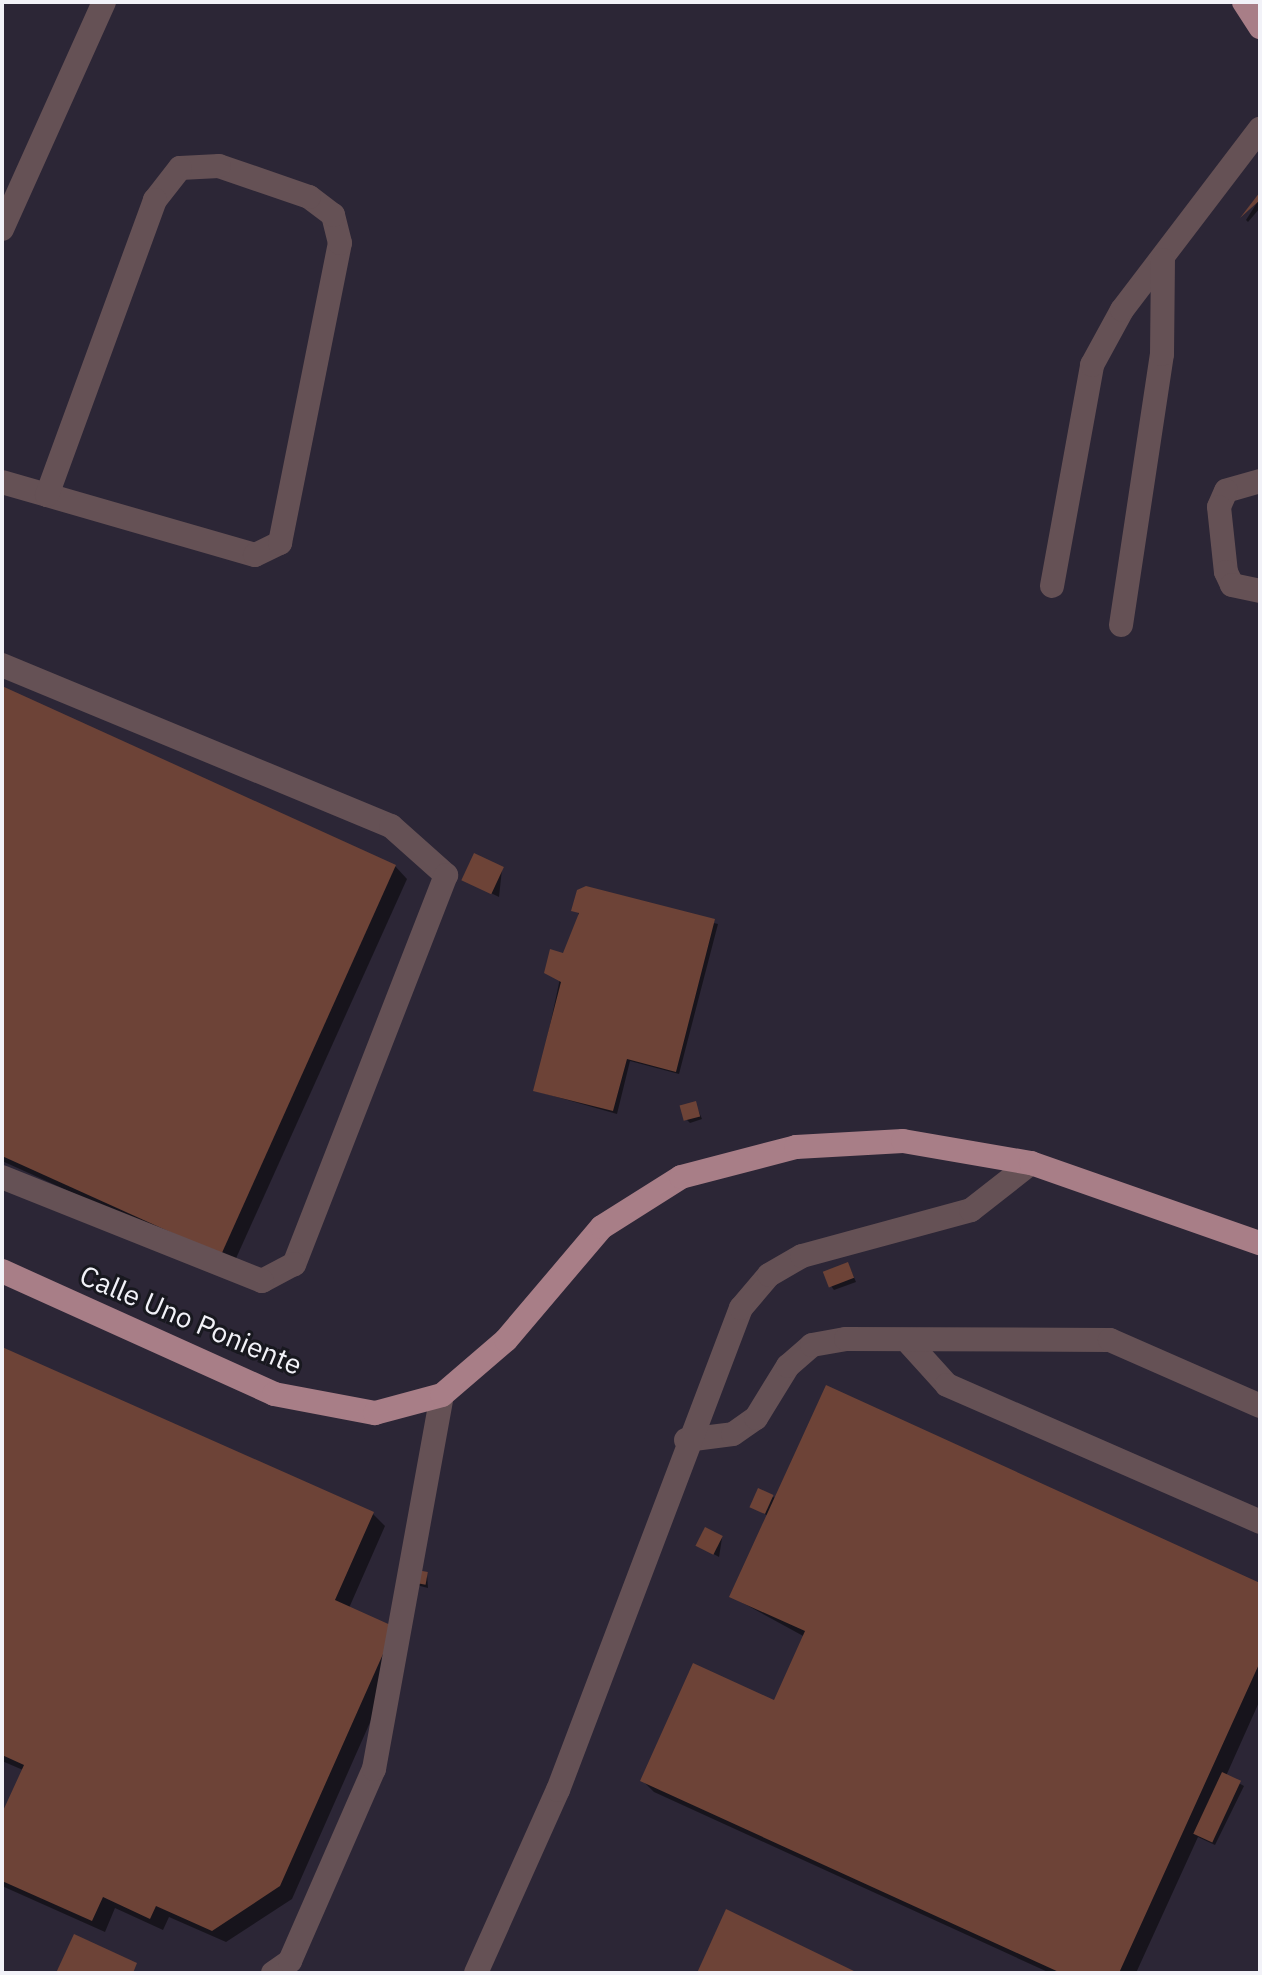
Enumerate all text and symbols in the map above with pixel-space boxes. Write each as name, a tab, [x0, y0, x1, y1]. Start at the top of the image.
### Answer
street label: Calle Uno Poniente	[75, 1258, 307, 1382]

